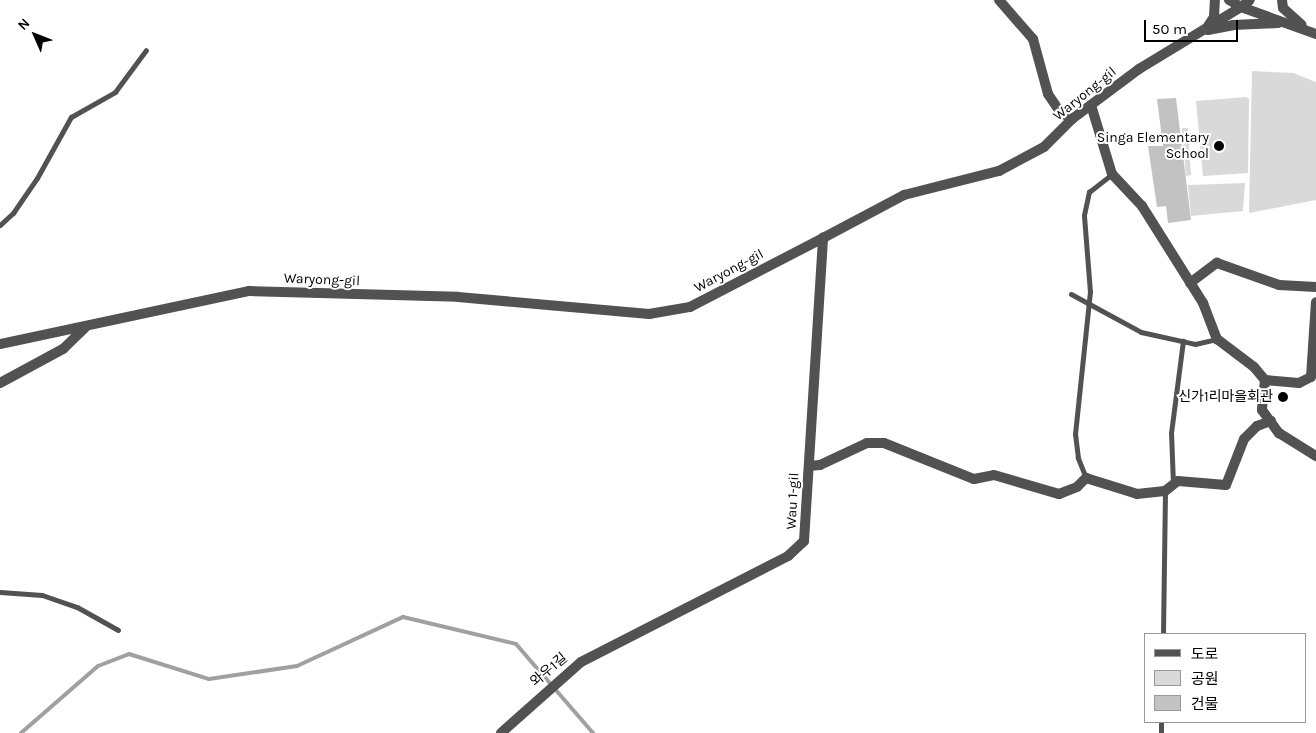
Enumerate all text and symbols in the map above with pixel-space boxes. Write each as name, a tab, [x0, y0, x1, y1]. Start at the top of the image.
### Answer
north arrow	[10, 10, 60, 60]
scale bar	[1146, 10, 1240, 42]
text: N	[14, 15, 33, 34]
text: 50 m	[1152, 20, 1187, 38]
street label: Waryong-gil	[1050, 63, 1120, 125]
place label: Singa Elementary School	[1097, 130, 1209, 162]
marker: Singa Elementary School	[1213, 140, 1225, 152]
street label: Waryong-gil	[691, 246, 767, 296]
street label: Waryong-gil	[284, 270, 360, 290]
place label: 신가1리마을회관	[1178, 389, 1273, 405]
marker: 신가1리마을회관	[1277, 391, 1289, 403]
street label: Wau 1-gil	[783, 472, 803, 530]
legend	[1144, 633, 1306, 723]
text: 도로	[1191, 645, 1219, 663]
street label: 와우1길	[527, 650, 571, 690]
text: 공원	[1191, 670, 1219, 688]
text: 건물	[1191, 695, 1219, 713]

